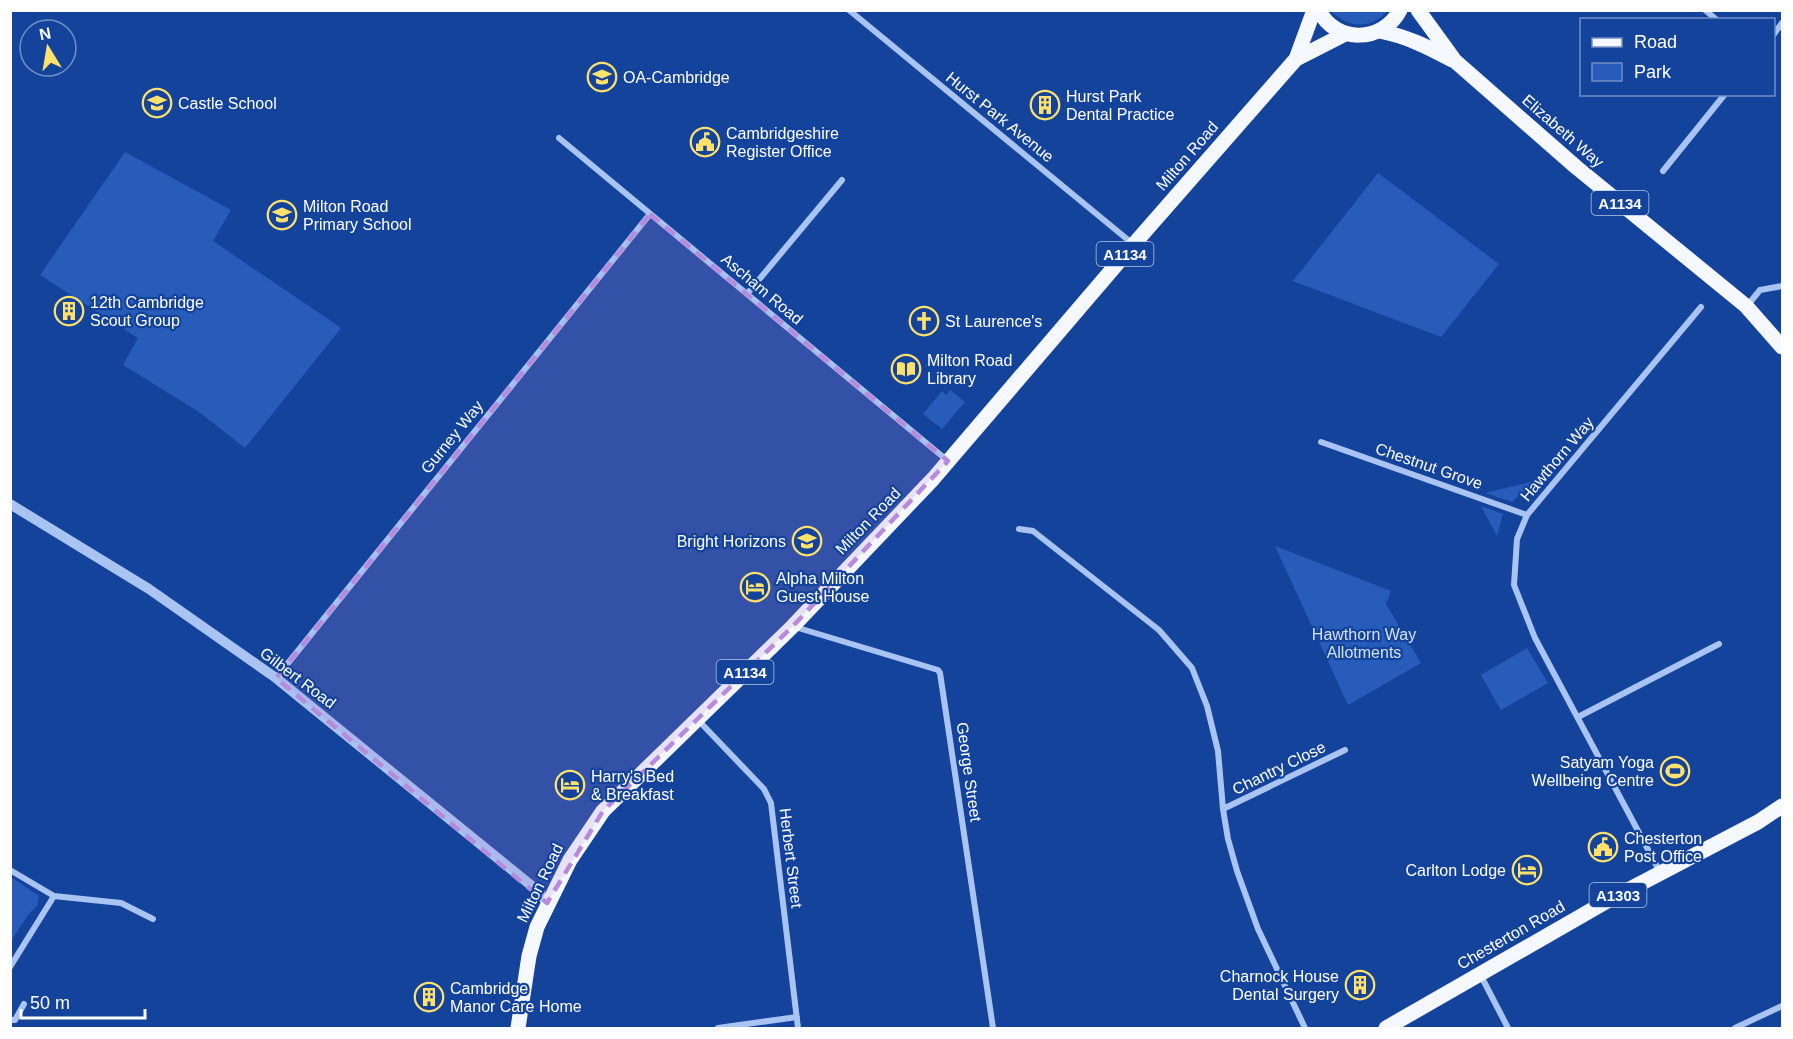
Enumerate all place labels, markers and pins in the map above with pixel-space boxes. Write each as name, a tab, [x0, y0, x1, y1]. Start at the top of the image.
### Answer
school or university icon: OA-Cambridge	[586, 61, 618, 93]
place label: OA-Cambridge	[623, 69, 730, 86]
school or university icon: Castle School	[141, 87, 173, 119]
place label: Hurst Park Dental Practice	[1066, 88, 1175, 123]
building icon: Hurst Park Dental Practice	[1029, 89, 1061, 121]
place label: Castle School	[178, 95, 277, 112]
place label: Cambridgeshire Register Office	[726, 125, 839, 160]
public building icon: Cambridgeshire Register Office	[689, 126, 721, 158]
place label: Milton Road Primary School	[303, 198, 411, 233]
school or university icon: Milton Road Primary School	[266, 199, 298, 231]
place label: 12th Cambridge Scout Group	[90, 294, 204, 329]
building icon: 12th Cambridge Scout Group	[53, 295, 85, 327]
church icon: St Laurence's	[908, 305, 940, 337]
place label: St Laurence's	[945, 313, 1042, 330]
place label: Milton Road Library	[927, 352, 1012, 387]
library icon: Milton Road Library	[890, 353, 922, 385]
school or university icon: Bright Horizons	[791, 525, 823, 557]
place label: Bright Horizons	[677, 533, 786, 550]
place label: Alpha Milton Guest House	[776, 570, 869, 605]
hotel icon: Alpha Milton Guest House	[739, 571, 771, 603]
place label: Satyam Yoga Wellbeing Centre	[1532, 754, 1654, 789]
sports icon: Satyam Yoga Wellbeing Centre	[1659, 755, 1691, 787]
place label: Harry's Bed & Breakfast	[591, 768, 674, 803]
hotel icon: Harry's Bed & Breakfast	[554, 769, 586, 801]
place label: Chesterton Post Office	[1624, 830, 1702, 865]
public building icon: Chesterton Post Office	[1587, 831, 1619, 863]
hotel icon: Carlton Lodge	[1511, 854, 1543, 886]
place label: Carlton Lodge	[1405, 862, 1506, 879]
place label: Charnock House Dental Surgery	[1220, 968, 1339, 1003]
building icon: Charnock House Dental Surgery	[1344, 969, 1376, 1001]
place label: Cambridge Manor Care Home	[450, 980, 582, 1015]
building icon: Cambridge Manor Care Home	[413, 981, 445, 1013]

